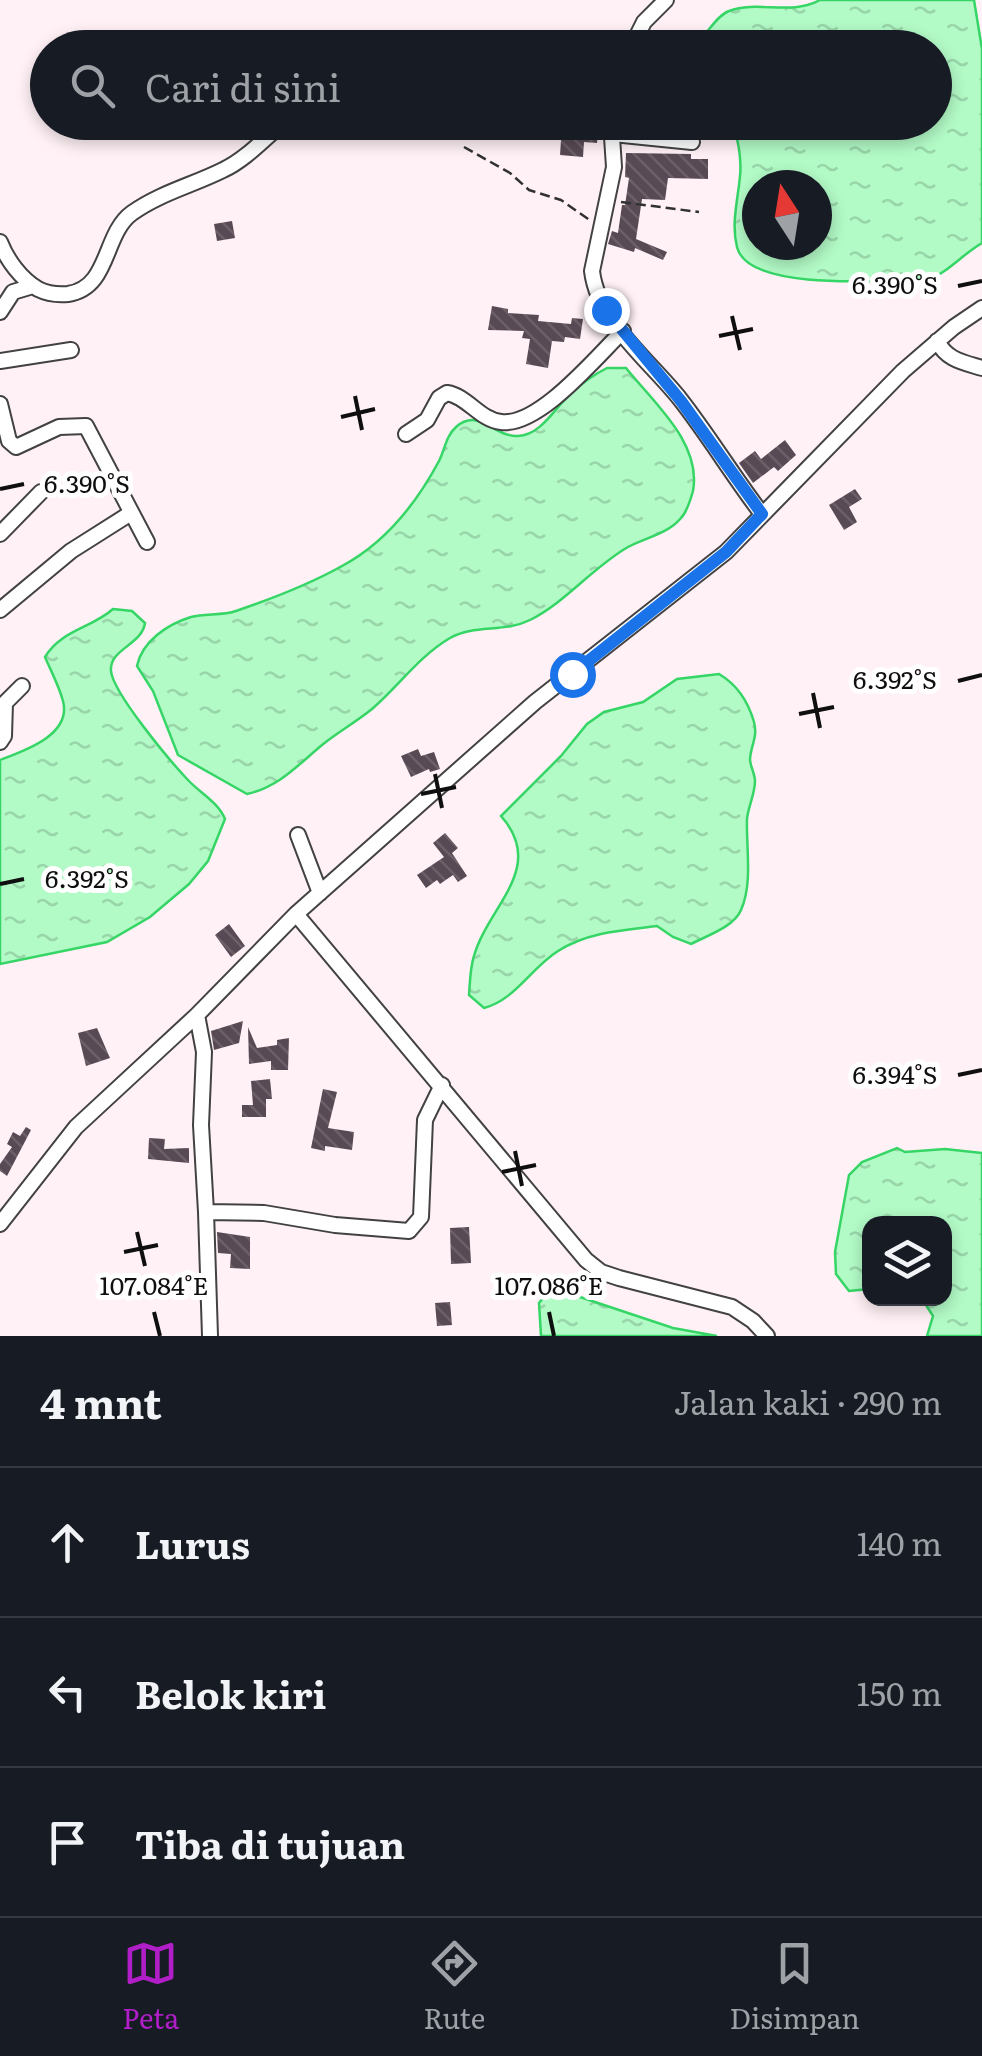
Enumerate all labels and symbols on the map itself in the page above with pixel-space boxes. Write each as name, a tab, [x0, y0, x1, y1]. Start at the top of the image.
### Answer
north arrow	[742, 170, 832, 260]
text: 6.390°S	[852, 265, 938, 302]
route end	[584, 288, 630, 334]
text: 6.390°S	[44, 464, 130, 501]
route start	[550, 652, 596, 698]
text: 6.392°S	[853, 660, 937, 697]
text: 6.392°S	[45, 859, 129, 896]
text: 6.394°S	[853, 1055, 937, 1092]
text: 107.084°E	[100, 1266, 208, 1303]
text: 107.086°E	[495, 1266, 603, 1303]

